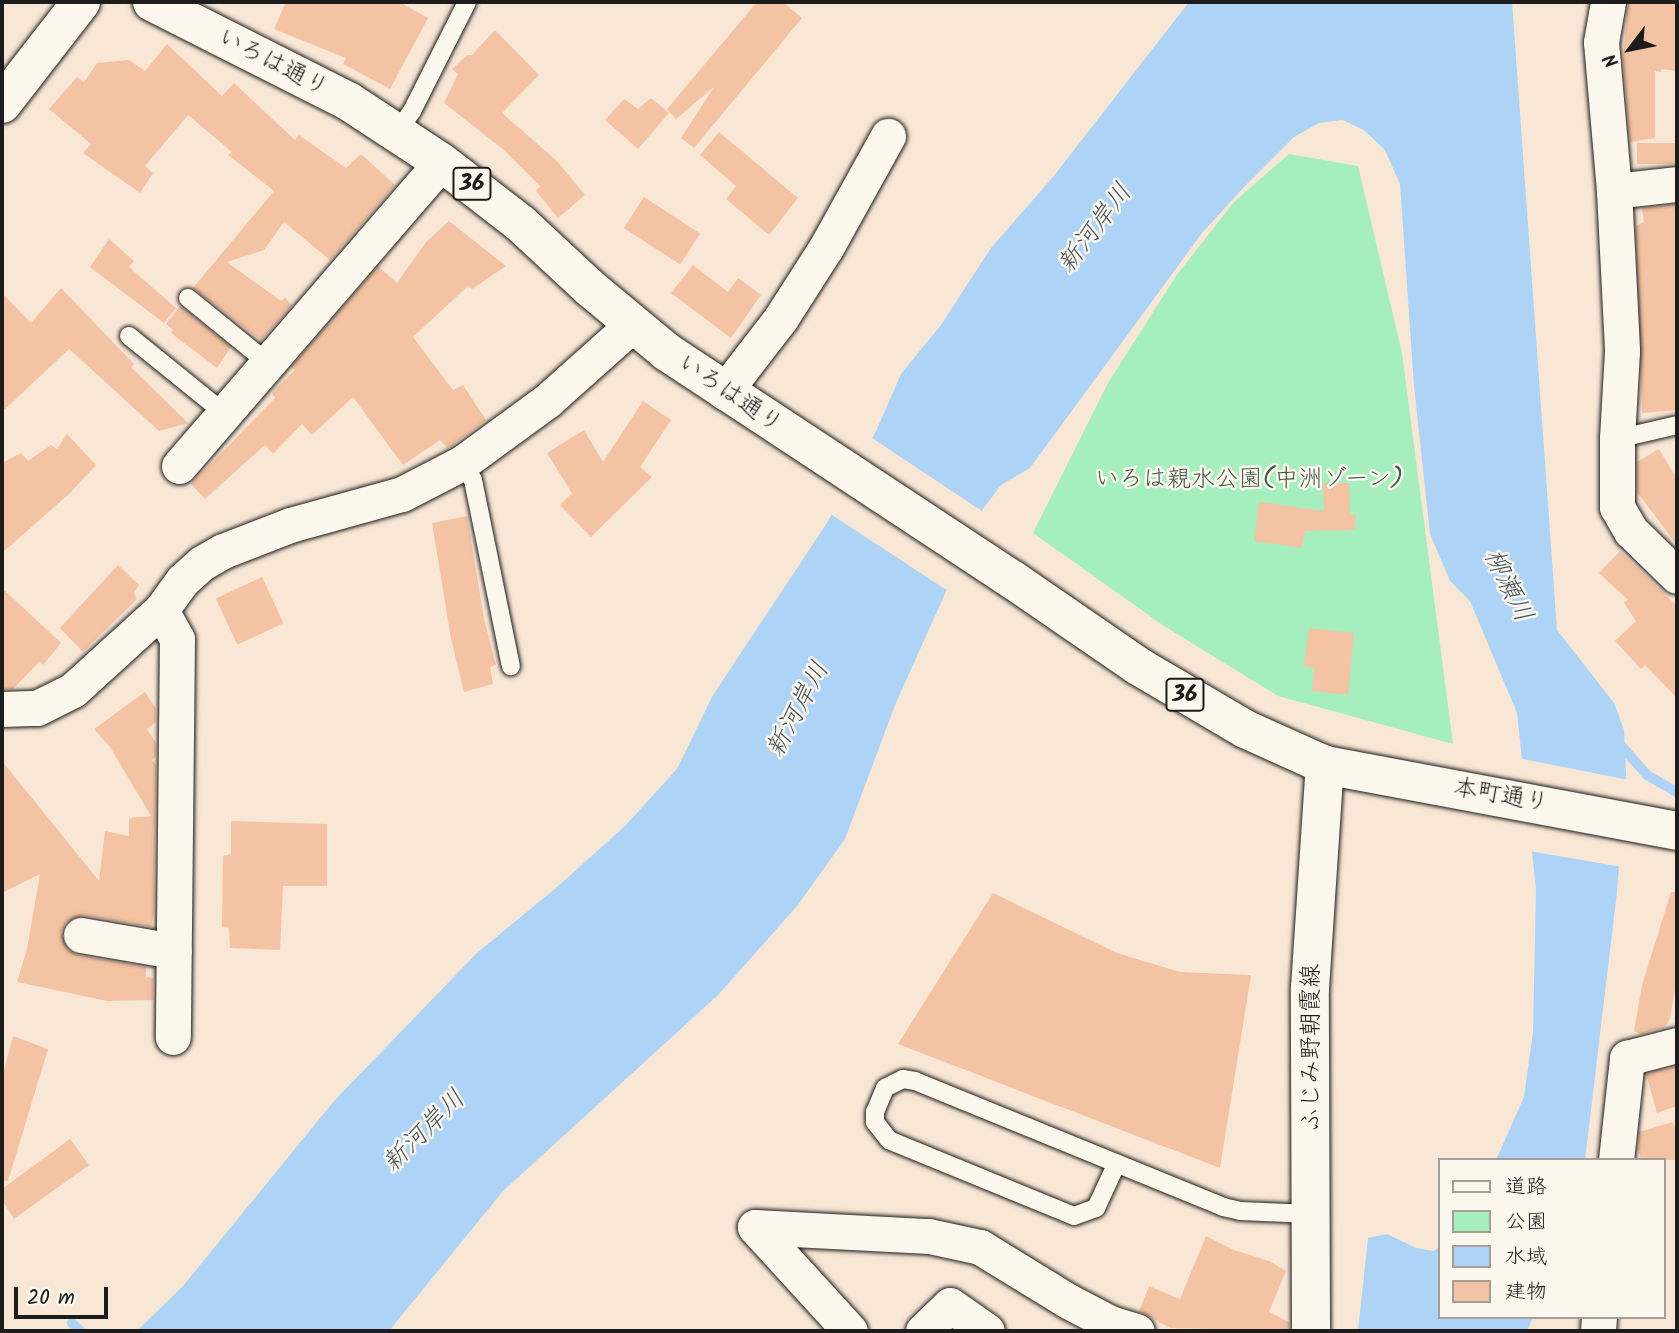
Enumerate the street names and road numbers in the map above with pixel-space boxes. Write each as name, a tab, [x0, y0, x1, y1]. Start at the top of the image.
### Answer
street label: いろは通り	[213, 23, 333, 103]
road number: 36	[451, 164, 493, 204]
street label: いろは通り	[672, 349, 788, 439]
road number: 36	[1164, 676, 1206, 715]
street label: 本町通り	[1451, 773, 1551, 819]
street label: ふじみ野朝霞線	[1298, 964, 1326, 1132]

